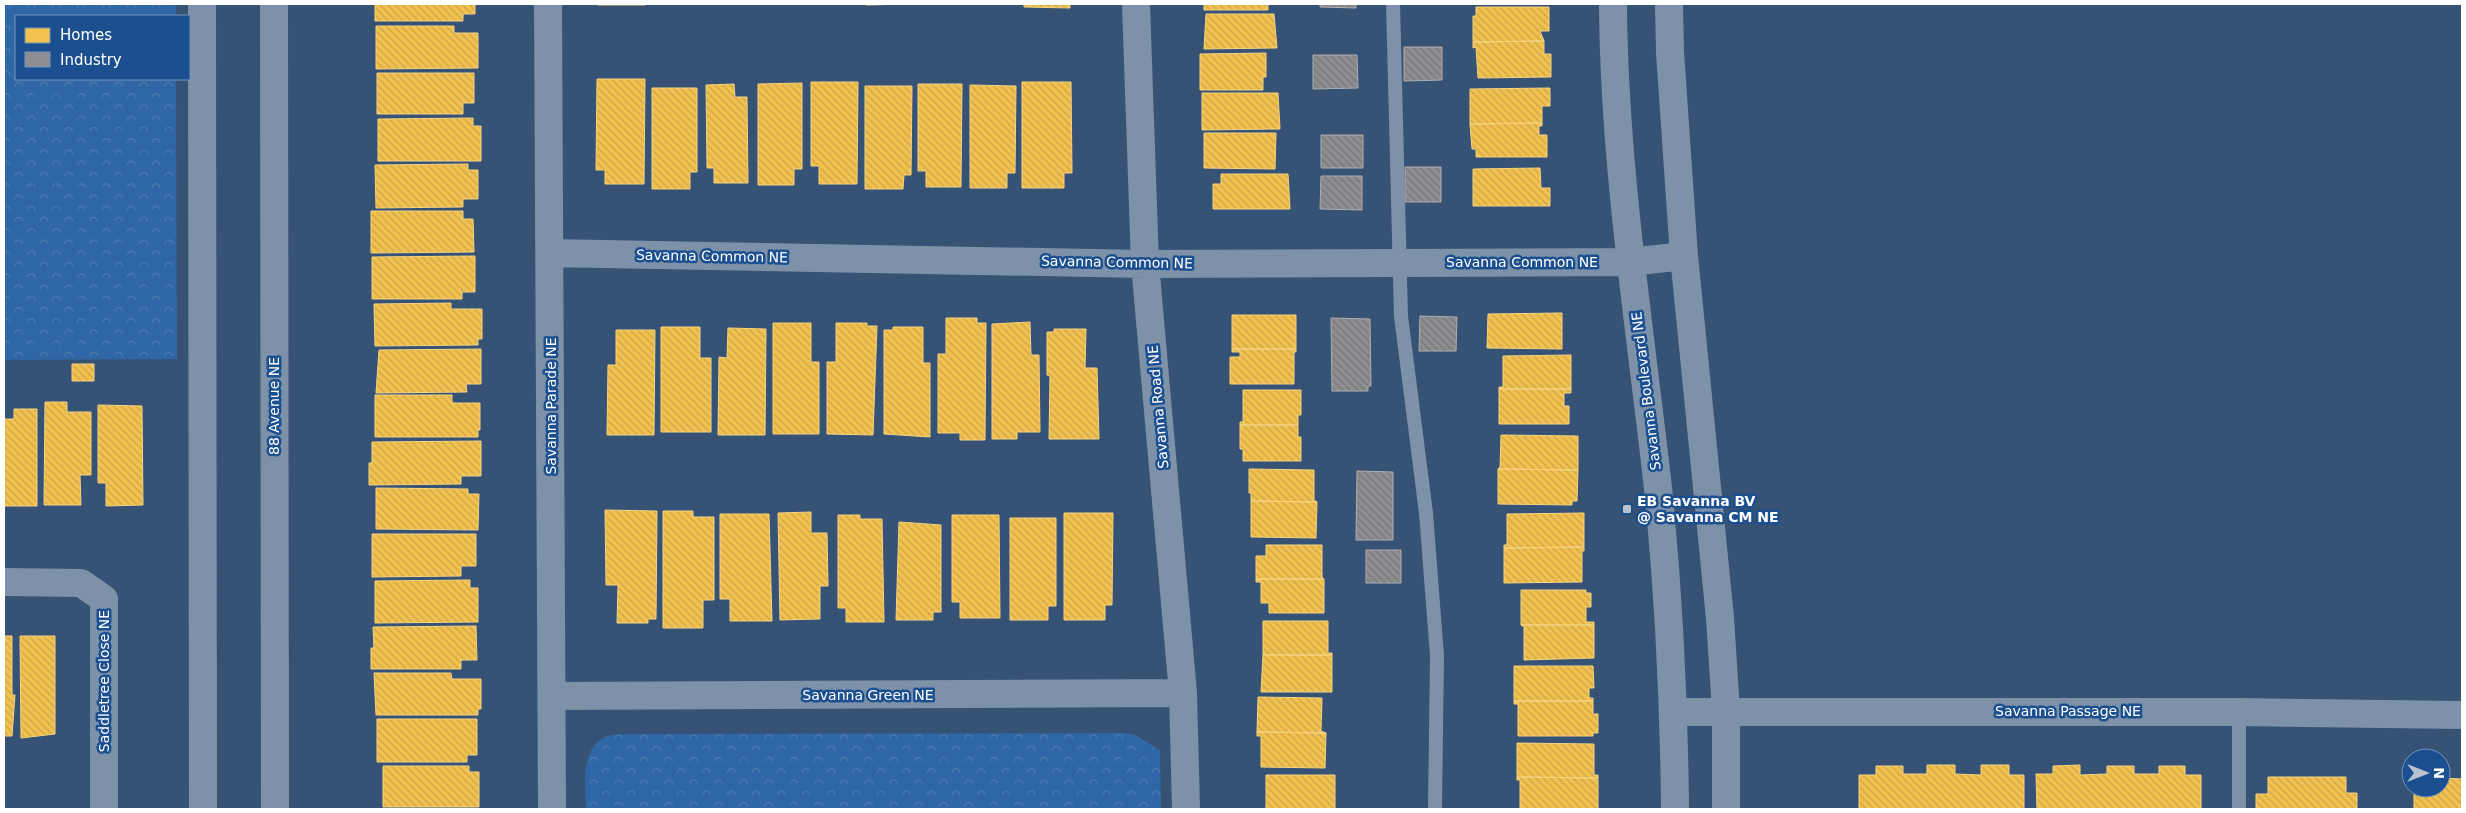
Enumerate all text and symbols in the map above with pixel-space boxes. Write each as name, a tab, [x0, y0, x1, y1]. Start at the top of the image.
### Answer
legend	[15, 15, 190, 80]
text: Homes	[60, 26, 112, 44]
text: Industry	[60, 51, 122, 69]
street label: Savanna Common NE	[636, 247, 788, 265]
street label: Savanna Common NE	[1041, 253, 1193, 271]
street label: Savanna Common NE	[1446, 254, 1598, 270]
street label: Savanna Boulevard NE	[1628, 311, 1664, 471]
street label: Savanna Parade NE	[543, 337, 559, 475]
street label: Savanna Road NE	[1145, 345, 1171, 469]
street label: 88 Avenue NE	[266, 357, 282, 455]
place label: EB Savanna BV @ Savanna CM NE	[1637, 493, 1779, 525]
marker: EB Savanna BV @ Savanna CM NE	[1621, 503, 1633, 515]
street label: Saddletree Close NE	[96, 610, 112, 752]
street label: Savanna Green NE	[802, 687, 934, 703]
street label: Savanna Passage NE	[1995, 703, 2141, 719]
north arrow	[2401, 748, 2451, 798]
text: N	[2431, 767, 2447, 779]

